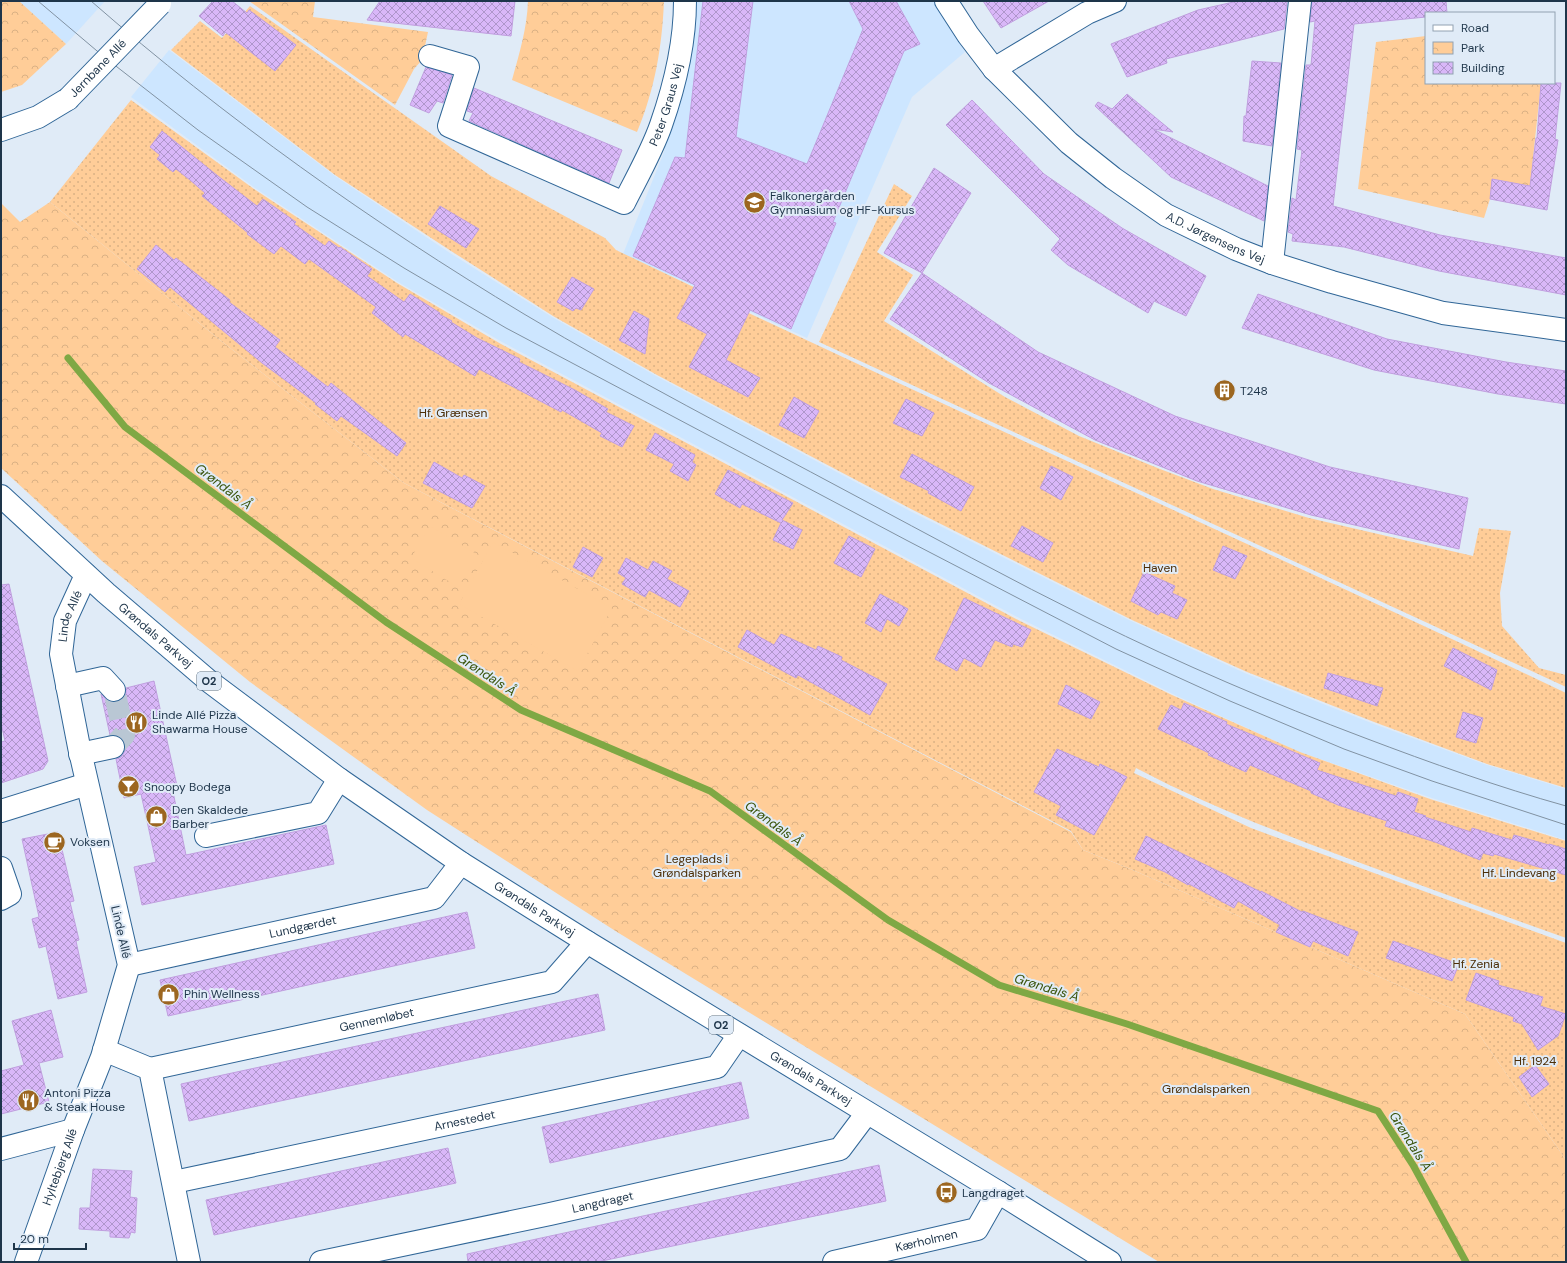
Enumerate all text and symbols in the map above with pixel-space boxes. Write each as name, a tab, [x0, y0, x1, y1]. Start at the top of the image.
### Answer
legend	[1425, 12, 1555, 84]
text: Road	[1461, 20, 1489, 36]
street label: Jernbane Allé	[66, 35, 130, 101]
text: Park	[1461, 40, 1485, 56]
text: Building	[1461, 60, 1505, 76]
street label: Peter Graus Vej	[646, 62, 686, 148]
place label: Falkonergården Gymnasium og HF-Kursus	[770, 188, 914, 218]
school or university icon: Falkonergården Gymnasium og HF-Kursus	[742, 190, 768, 216]
street label: A.D. Jørgensens Vej	[1163, 208, 1267, 268]
building icon: T248	[1212, 378, 1238, 404]
place label: T248	[1240, 383, 1268, 399]
park label: Hf. Grænsen	[419, 405, 487, 421]
water label: Grøndals Å	[192, 460, 255, 513]
park label: Haven	[1143, 560, 1177, 576]
street label: Linde Allé	[55, 588, 86, 643]
street label: Grøndals Parkvej	[115, 599, 196, 672]
water label: Grøndals Å	[454, 649, 519, 700]
road number: O2	[197, 672, 221, 690]
place label: Linde Allé Pizza Shawarma House	[152, 707, 248, 737]
restaurant icon: Linde Allé Pizza Shawarma House	[124, 709, 150, 735]
bar icon: Snoopy Bodega	[115, 774, 141, 800]
place label: Snoopy Bodega	[144, 779, 231, 795]
water label: Grøndals Å	[742, 797, 806, 850]
place label: Den Skaldede Barber	[172, 802, 248, 832]
shop icon: Den Skaldede Barber	[144, 804, 170, 830]
cafe icon: Voksen	[42, 829, 68, 855]
place label: Voksen	[70, 834, 110, 850]
park label: Legeplads i Grøndalsparken	[653, 851, 741, 881]
park label: Hf. Lindevang	[1482, 865, 1556, 881]
street label: Grøndals Parkvej	[491, 878, 578, 941]
street label: Linde Allé	[107, 904, 135, 960]
street label: Lundgærdet	[268, 912, 338, 942]
park label: Hf. Zenia	[1452, 956, 1500, 972]
water label: Grøndals Å	[1012, 970, 1081, 1005]
shop icon: Phin Wellness	[156, 981, 182, 1007]
place label: Phin Wellness	[184, 986, 260, 1002]
street label: Gennemløbet	[338, 1004, 416, 1036]
road number: O2	[709, 1016, 733, 1034]
street label: Grøndals Parkvej	[767, 1047, 855, 1109]
park label: Hf. 1924	[1514, 1053, 1556, 1069]
park label: Grøndalsparken	[1162, 1081, 1250, 1097]
place label: Antoni Pizza & Steak House	[44, 1085, 125, 1115]
restaurant icon: Antoni Pizza & Steak House	[15, 1087, 41, 1113]
street label: Arnestedet	[432, 1106, 497, 1135]
water label: Grøndals Å	[1386, 1108, 1435, 1174]
street label: Hyltebjerg Allé	[39, 1126, 81, 1207]
bus stop icon: Langdraget	[934, 1180, 960, 1206]
place label: Langdraget	[962, 1185, 1025, 1201]
street label: Langdraget	[570, 1187, 635, 1217]
scale bar	[14, 1225, 86, 1251]
street label: Kærholmen	[894, 1226, 959, 1256]
text: 20 m	[20, 1231, 49, 1247]

